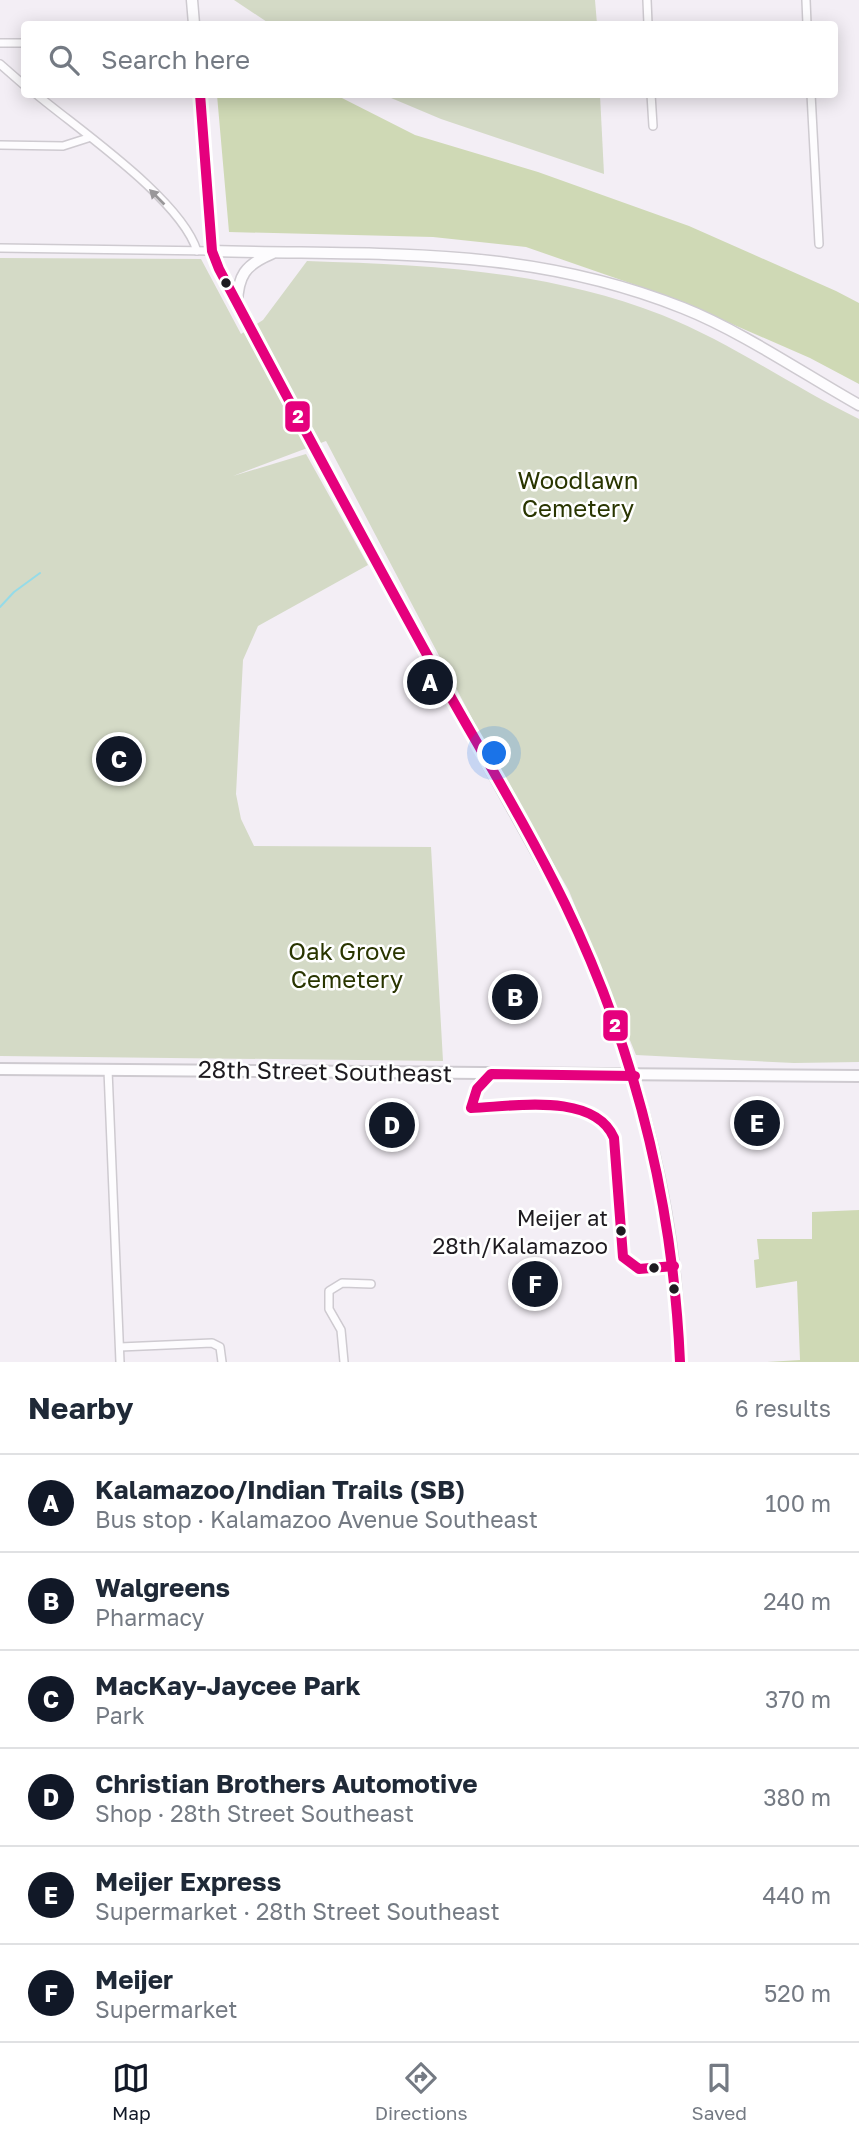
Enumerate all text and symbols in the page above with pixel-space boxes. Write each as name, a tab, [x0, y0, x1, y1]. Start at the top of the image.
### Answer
search box	[21, 21, 838, 98]
icon: search	[45, 41, 83, 79]
text: Search here	[101, 44, 250, 75]
one-way arrow	[149, 189, 166, 205]
unlabelled marker	[219, 276, 233, 290]
line badge: 2	[284, 400, 311, 433]
text: 2	[292, 404, 304, 427]
park label: Woodlawn Cemetery	[518, 465, 638, 522]
pin: A	[407, 656, 453, 708]
pin: C	[96, 733, 142, 785]
your location	[477, 736, 511, 770]
park label: Oak Grove Cemetery	[288, 936, 406, 993]
pin: B	[492, 971, 538, 1023]
line badge: 2	[602, 1009, 629, 1042]
text: 2	[609, 1013, 621, 1036]
street label: 28th Street Southeast	[198, 1054, 452, 1087]
pin: E	[734, 1097, 780, 1149]
pin: D	[369, 1099, 415, 1151]
place label: Meijer at 28th/Kalamazoo	[433, 1204, 608, 1259]
marker: Meijer at 28th/Kalamazoo	[614, 1224, 628, 1238]
pin: F	[512, 1258, 558, 1310]
unlabelled marker	[647, 1261, 661, 1275]
unlabelled marker	[667, 1282, 681, 1296]
text: Nearby	[28, 1390, 133, 1426]
text: 6 results	[735, 1394, 831, 1422]
text: Kalamazoo/Indian Trails (SB)	[95, 1474, 465, 1505]
text: A	[43, 1489, 59, 1517]
text: 100 m	[765, 1489, 831, 1517]
text: Bus stop · Kalamazoo Avenue Southeast	[95, 1505, 538, 1533]
text: Walgreens	[95, 1572, 230, 1603]
text: B	[43, 1587, 59, 1615]
text: 240 m	[763, 1587, 831, 1615]
text: Pharmacy	[95, 1603, 204, 1631]
text: MacKay-Jaycee Park	[95, 1670, 361, 1701]
text: C	[43, 1685, 59, 1713]
text: 370 m	[765, 1685, 831, 1713]
text: Park	[95, 1701, 145, 1729]
text: Christian Brothers Automotive	[95, 1768, 478, 1799]
text: D	[43, 1783, 59, 1811]
text: 380 m	[763, 1783, 831, 1811]
text: Shop · 28th Street Southeast	[95, 1799, 414, 1827]
text: Meijer Express	[95, 1866, 281, 1897]
text: E	[44, 1881, 58, 1909]
text: 440 m	[763, 1881, 831, 1909]
text: Supermarket · 28th Street Southeast	[95, 1897, 500, 1925]
text: Meijer	[95, 1964, 173, 1995]
text: F	[44, 1979, 58, 2007]
text: 520 m	[764, 1979, 831, 2007]
text: Supermarket	[95, 1995, 238, 2023]
tab: Map	[112, 2059, 151, 2124]
tab: Directions	[375, 2059, 468, 2124]
tab: Saved	[692, 2059, 747, 2124]

